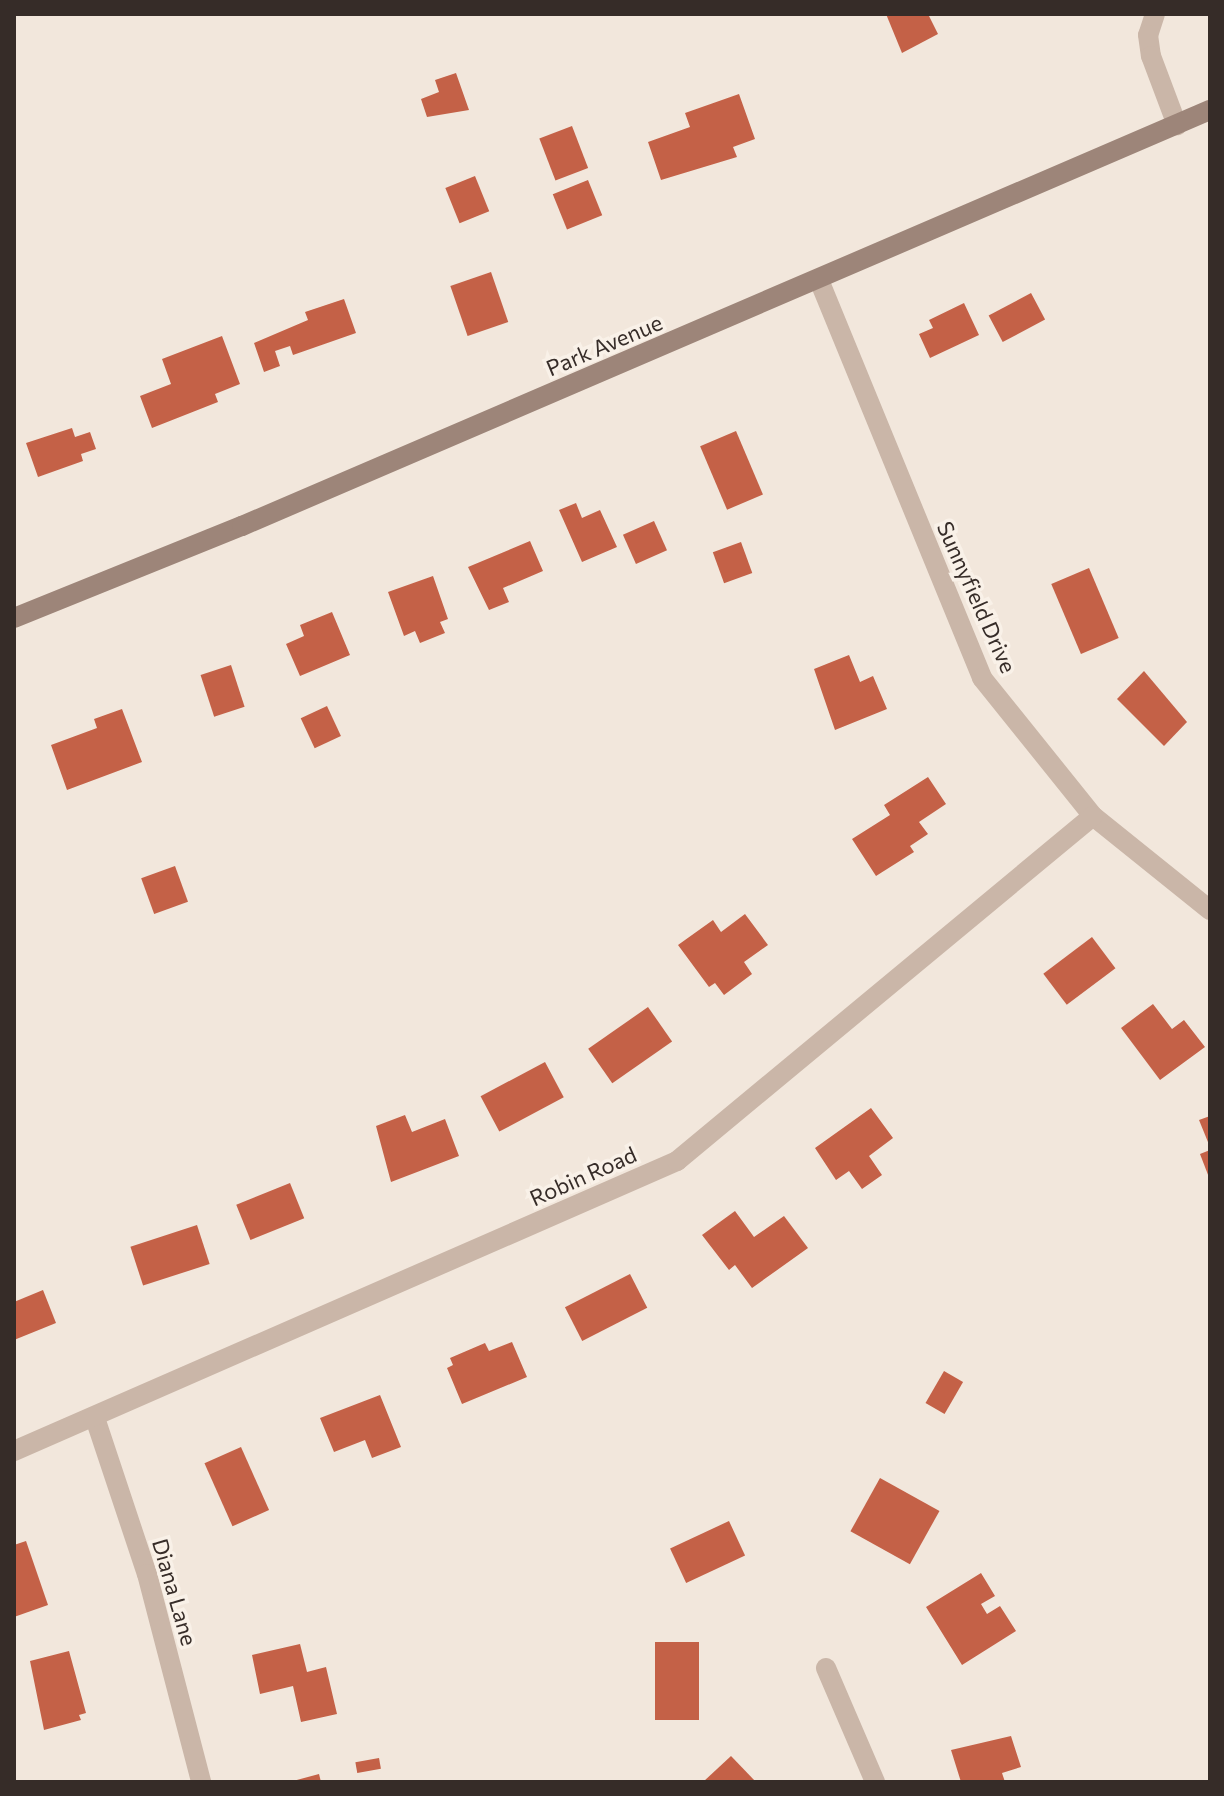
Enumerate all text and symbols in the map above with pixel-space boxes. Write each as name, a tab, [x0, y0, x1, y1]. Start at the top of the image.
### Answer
street label: Park Avenue	[542, 309, 666, 381]
street label: Sunnyfield Drive	[932, 517, 1022, 677]
street label: Robin Road	[526, 1141, 640, 1211]
street label: Diana Lane	[147, 1535, 203, 1649]

